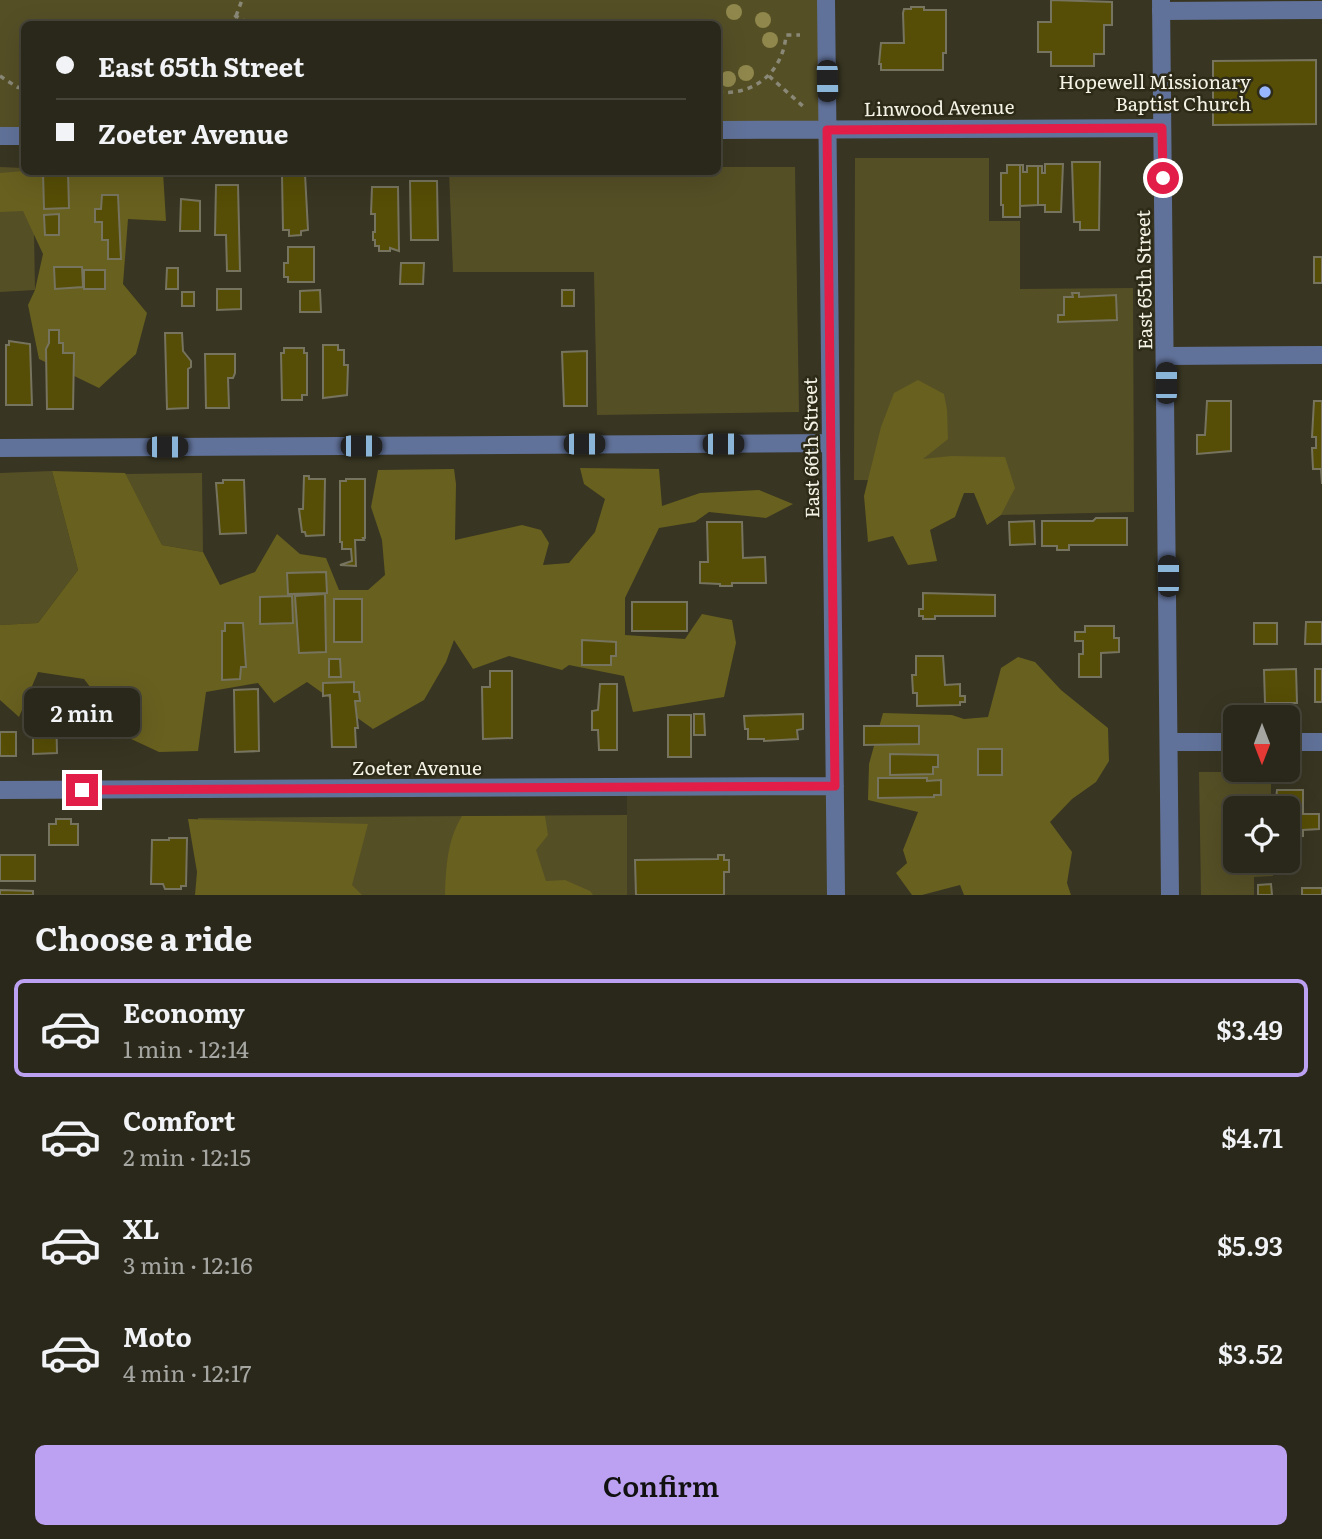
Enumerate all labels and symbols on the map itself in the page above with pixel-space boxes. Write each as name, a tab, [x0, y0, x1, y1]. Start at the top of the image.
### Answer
car	[817, 60, 838, 102]
place label: Hopewell Missionary Baptist Church	[1059, 67, 1251, 117]
marker: Hopewell Missionary Baptist Church	[1257, 84, 1273, 100]
street label: Linwood Avenue	[863, 92, 1015, 122]
route start	[1147, 162, 1179, 194]
street label: East 65th Street	[1128, 209, 1158, 350]
car	[1156, 362, 1177, 404]
street label: East 66th Street	[795, 377, 825, 519]
car	[564, 434, 606, 455]
car	[703, 434, 745, 455]
car	[341, 436, 383, 457]
car	[147, 437, 189, 458]
car	[1158, 555, 1179, 597]
callout: 2 min	[24, 688, 140, 738]
north arrow	[1223, 705, 1300, 782]
street label: Zoeter Avenue	[352, 753, 482, 781]
route end	[66, 774, 98, 806]

